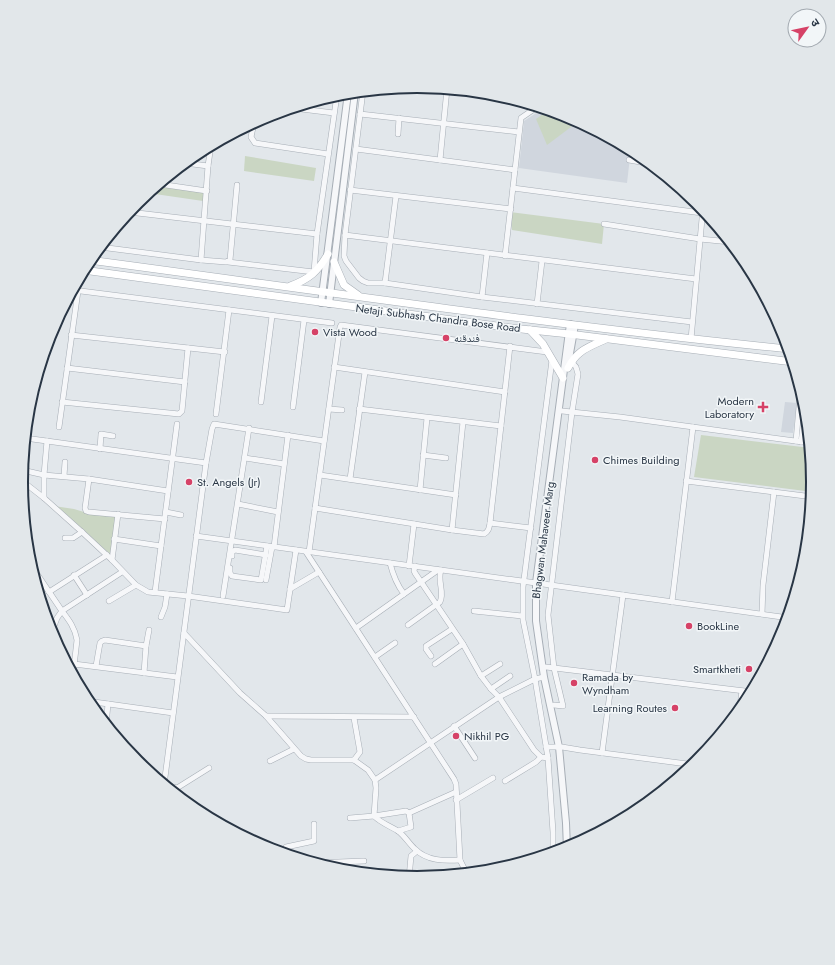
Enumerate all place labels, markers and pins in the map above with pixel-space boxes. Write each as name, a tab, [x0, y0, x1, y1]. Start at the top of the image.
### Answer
place label: Vista Wood	[323, 324, 377, 340]
marker: Vista Wood	[310, 327, 320, 337]
place label: فندقنه	[454, 330, 480, 346]
marker: فندقنه	[441, 333, 451, 343]
place label: Modern Laboratory	[705, 393, 754, 422]
marker: Modern Laboratory	[757, 401, 769, 413]
place label: Chimes Building	[603, 452, 680, 468]
marker: Chimes Building	[590, 455, 600, 465]
place label: St. Angels (Jr)	[197, 474, 261, 490]
marker: St. Angels (Jr)	[184, 477, 194, 487]
place label: BookLine	[697, 618, 740, 634]
marker: BookLine	[684, 621, 694, 631]
place label: Smartkheti	[693, 661, 741, 677]
marker: Smartkheti	[744, 664, 754, 674]
place label: Ramada by Wyndham	[582, 669, 633, 698]
marker: Ramada by Wyndham	[569, 678, 579, 688]
place label: Learning Routes	[593, 700, 668, 716]
marker: Learning Routes	[670, 703, 680, 713]
place label: Nikhil PG	[464, 728, 510, 744]
marker: Nikhil PG	[451, 731, 461, 741]

